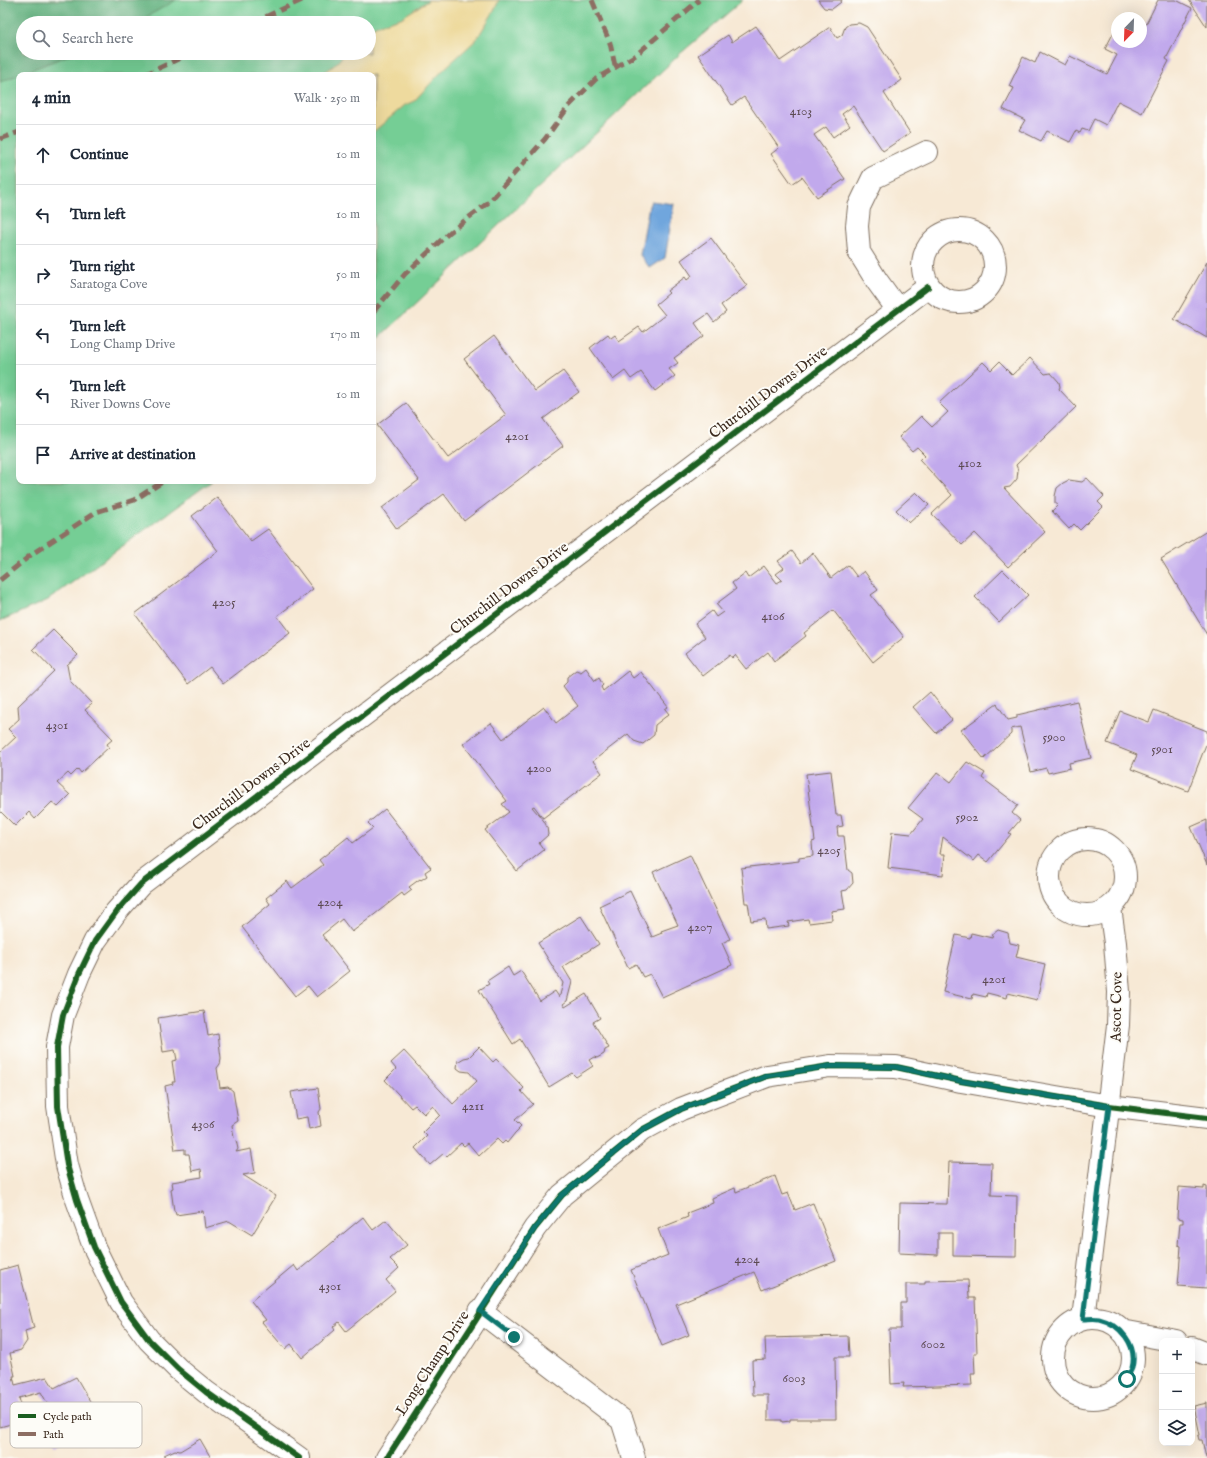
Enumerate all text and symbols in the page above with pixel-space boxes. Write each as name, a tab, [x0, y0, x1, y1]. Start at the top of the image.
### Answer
north arrow	[1111, 12, 1147, 48]
search box	[16, 16, 376, 60]
icon: search	[30, 27, 52, 49]
text: Search here	[62, 29, 133, 48]
text: 4 min	[32, 88, 71, 109]
text: Walk · 250 m	[294, 90, 360, 107]
house number: 4103	[790, 103, 812, 120]
icon: ahead	[32, 144, 54, 166]
text: Continue	[70, 145, 128, 164]
text: 10 m	[336, 146, 360, 163]
icon: left	[32, 204, 54, 226]
text: Turn left	[70, 205, 126, 224]
text: 10 m	[336, 206, 360, 223]
text: Turn right	[70, 257, 135, 276]
icon: right	[32, 264, 54, 286]
text: 50 m	[336, 266, 360, 283]
text: Saratoga Cove	[70, 276, 147, 293]
text: Turn left	[70, 317, 126, 336]
icon: left	[32, 324, 54, 346]
text: 170 m	[330, 326, 360, 343]
text: Long Champ Drive	[70, 336, 175, 353]
street label: Churchill Downs Drive	[705, 342, 831, 443]
text: Turn left	[70, 377, 126, 396]
icon: left	[32, 384, 54, 406]
text: 10 m	[336, 386, 360, 403]
text: River Downs Cove	[70, 396, 171, 413]
house number: 4201	[505, 428, 529, 445]
icon: arrive	[32, 444, 54, 466]
text: Arrive at destination	[70, 445, 196, 464]
house number: 4102	[958, 455, 982, 472]
street label: Churchill Downs Drive	[446, 538, 572, 639]
house number: 4205	[212, 594, 236, 611]
house number: 4106	[761, 608, 785, 625]
house number: 4301	[46, 717, 68, 734]
house number: 5900	[1042, 729, 1066, 746]
street label: Churchill Downs Drive	[188, 734, 314, 835]
house number: 5901	[1151, 741, 1173, 758]
house number: 4200	[526, 760, 552, 777]
house number: 5902	[956, 809, 978, 826]
house number: 4205	[817, 842, 841, 859]
house number: 4204	[317, 894, 343, 911]
house number: 4207	[688, 919, 712, 936]
house number: 4201	[982, 971, 1006, 988]
street label: Ascot Cove	[1106, 971, 1127, 1043]
house number: 4211	[462, 1098, 484, 1115]
house number: 4306	[191, 1116, 215, 1133]
house number: 4204	[734, 1251, 760, 1268]
house number: 4301	[319, 1278, 341, 1295]
street label: Long Champ Drive	[391, 1307, 473, 1419]
route end	[505, 1328, 523, 1346]
house number: 6002	[921, 1336, 945, 1353]
map controls	[1159, 1338, 1195, 1446]
button: +	[1159, 1338, 1195, 1374]
house number: 6003	[782, 1370, 806, 1387]
route start	[1118, 1370, 1136, 1388]
button: −	[1159, 1374, 1195, 1410]
legend	[10, 1402, 142, 1448]
text: Cycle path	[43, 1410, 92, 1424]
button: layers	[1159, 1410, 1195, 1446]
text: Path	[43, 1428, 64, 1442]

